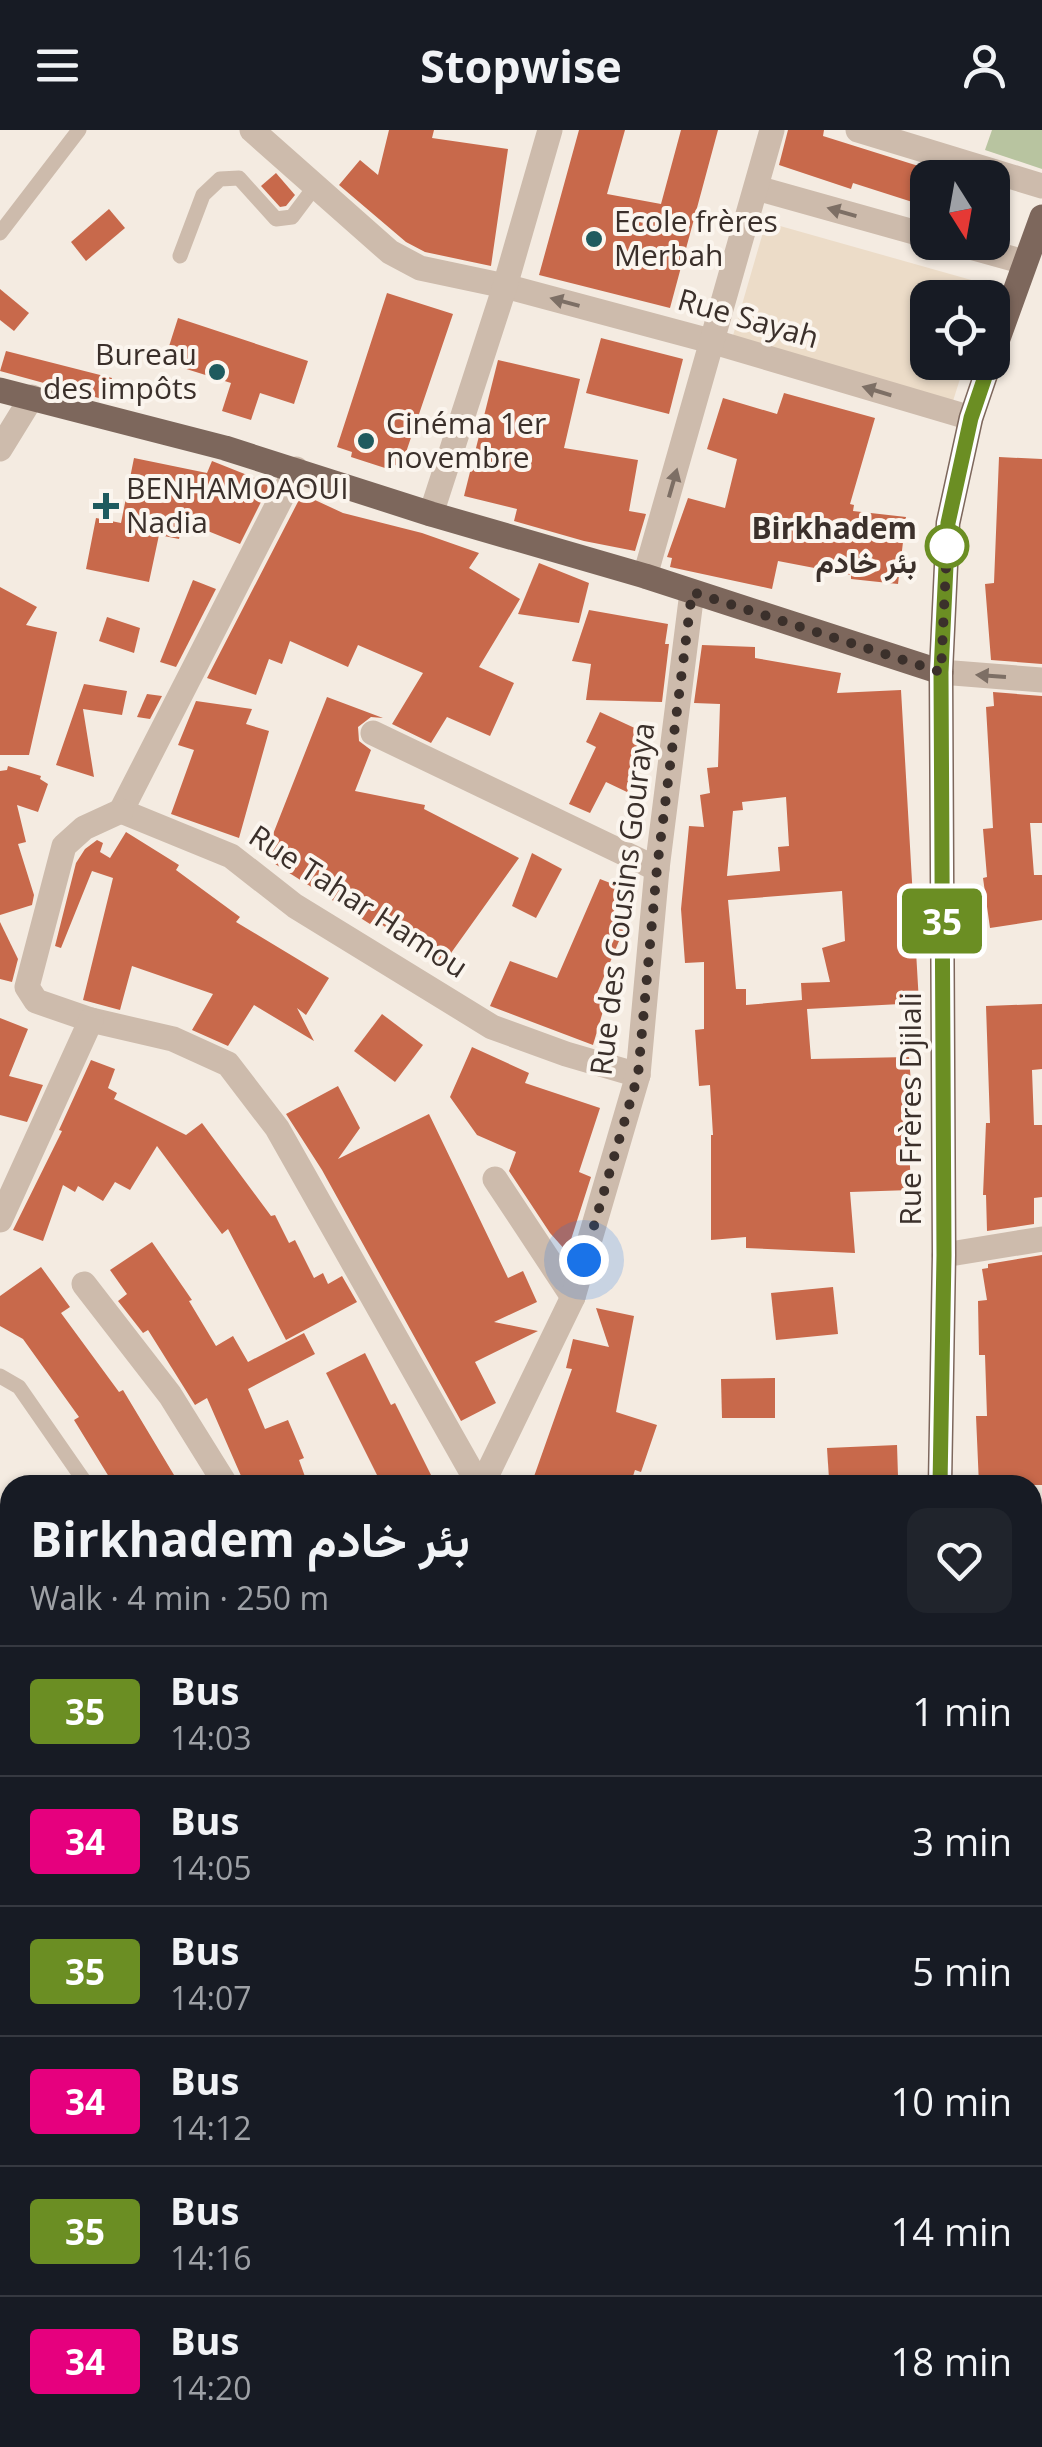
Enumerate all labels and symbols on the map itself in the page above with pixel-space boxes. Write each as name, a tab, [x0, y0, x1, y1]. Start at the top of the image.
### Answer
north arrow	[910, 160, 1010, 260]
place label: Ecole frères Merbah	[614, 200, 778, 275]
one-way arrow	[826, 203, 857, 219]
marker: Ecole frères Merbah	[583, 228, 605, 250]
street label: Rue Sayah	[673, 278, 824, 357]
one-way arrow	[549, 293, 580, 309]
place label: Bureau des impôts	[43, 333, 197, 408]
marker: Bureau des impôts	[206, 361, 228, 383]
one-way arrow	[862, 383, 892, 398]
place label: Cinéma 1er novembre	[386, 402, 546, 477]
marker: Cinéma 1er novembre	[355, 430, 377, 452]
place label: BENHAMOAOUI Nadia	[126, 467, 349, 542]
one-way arrow	[665, 467, 681, 498]
marker: BENHAMOAOUI Nadia	[95, 495, 117, 517]
place label: Birkhadem بئر خادم	[751, 507, 917, 582]
marker: Birkhadem بئر خادم	[926, 525, 968, 567]
one-way arrow	[975, 667, 1007, 683]
street label: Rue des Cousins Gouraya	[580, 720, 664, 1078]
street label: Rue Tahar Hamou	[242, 815, 476, 987]
line badge: 35	[897, 888, 987, 954]
street label: Rue Frères Djilali	[889, 992, 930, 1226]
your location	[559, 1235, 609, 1285]

